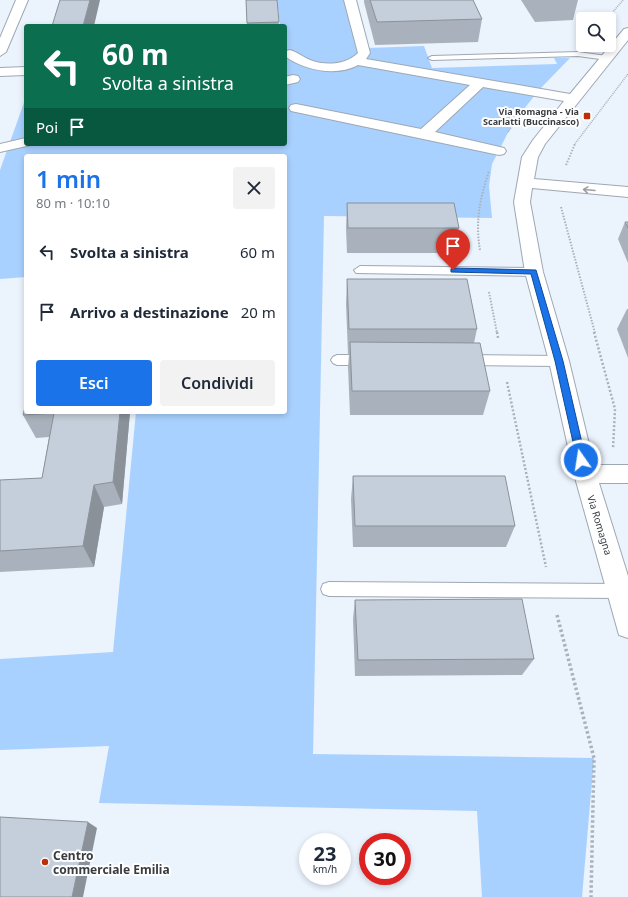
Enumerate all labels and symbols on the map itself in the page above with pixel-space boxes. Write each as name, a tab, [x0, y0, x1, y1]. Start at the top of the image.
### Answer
place label: Via Romagna - Via Scarlatti (Buccinasco)	[483, 105, 579, 128]
marker: Via Romagna - Via Scarlatti (Buccinasco)	[582, 111, 592, 121]
one-way arrow	[583, 186, 596, 193]
pin	[436, 229, 470, 270]
position arrow	[560, 439, 602, 481]
street label: Via Romagna	[584, 493, 616, 557]
speed limit sign: 30	[359, 833, 411, 885]
place label: Centro commerciale Emilia	[53, 847, 170, 878]
marker: Centro commerciale Emilia	[40, 857, 50, 867]

